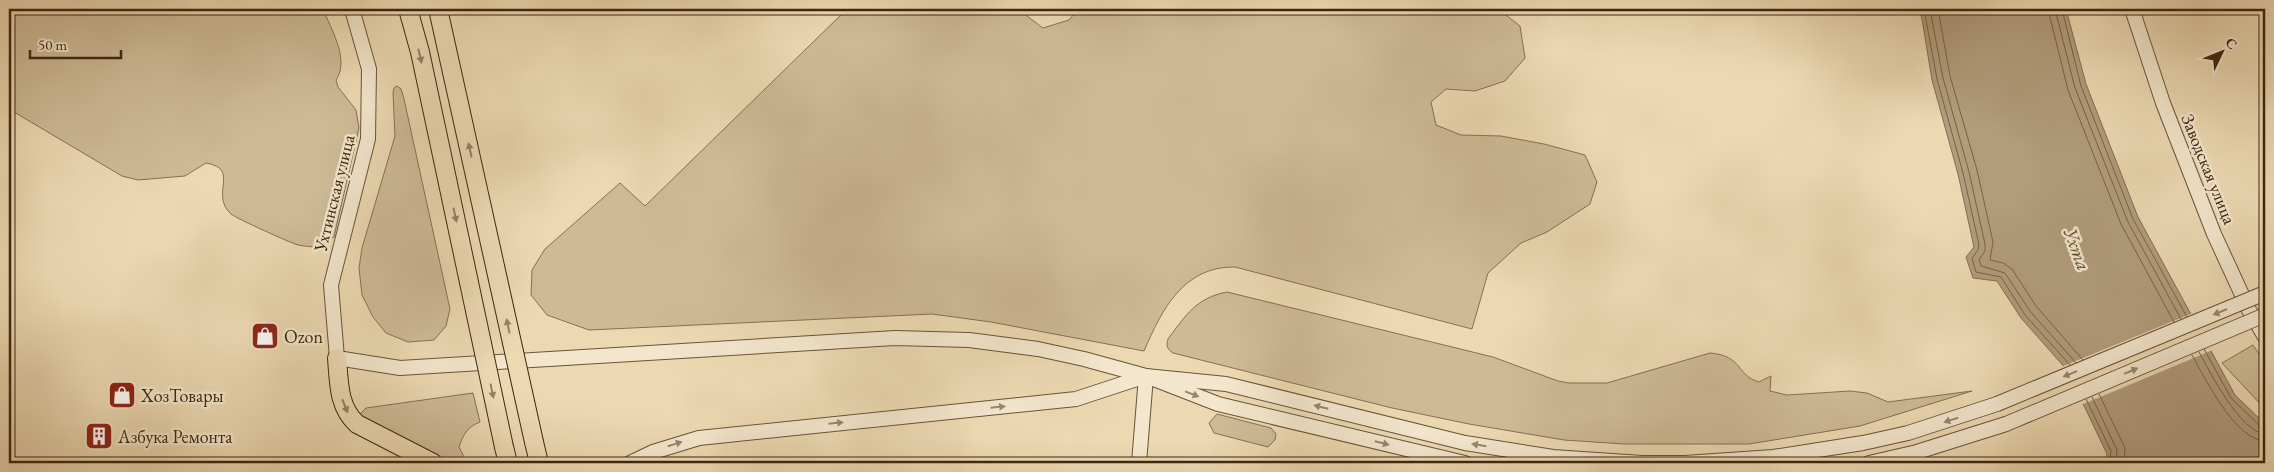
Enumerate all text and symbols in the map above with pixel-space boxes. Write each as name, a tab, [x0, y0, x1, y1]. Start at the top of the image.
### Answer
scale bar	[30, 28, 121, 60]
north arrow	[2196, 28, 2246, 78]
text: С	[2222, 33, 2242, 53]
text: 50 m	[38, 35, 67, 54]
one-way arrow	[416, 48, 424, 63]
street label: Заводская улица	[2176, 110, 2242, 228]
street label: Ухтинская улица	[308, 131, 360, 255]
one-way arrow	[465, 142, 473, 158]
one-way arrow	[451, 207, 459, 223]
water label: Ухта	[2058, 224, 2096, 274]
one-way arrow	[2213, 308, 2227, 316]
one-way arrow	[504, 318, 512, 333]
shop icon: Ozon	[250, 321, 280, 351]
place label: Ozon	[284, 325, 323, 348]
one-way arrow	[2124, 366, 2138, 374]
one-way arrow	[2063, 370, 2077, 378]
shop icon: ХозТовары	[107, 380, 137, 410]
one-way arrow	[488, 383, 496, 398]
place label: ХозТовары	[140, 384, 223, 407]
one-way arrow	[1184, 390, 1199, 398]
one-way arrow	[341, 399, 349, 413]
one-way arrow	[990, 403, 1006, 411]
one-way arrow	[1314, 403, 1329, 411]
one-way arrow	[1943, 416, 1958, 424]
one-way arrow	[828, 419, 844, 427]
building icon: Азбука Ремонта	[84, 421, 114, 451]
place label: Азбука Ремонта	[117, 425, 233, 448]
one-way arrow	[1375, 439, 1390, 447]
one-way arrow	[668, 440, 683, 448]
one-way arrow	[1471, 441, 1487, 449]

